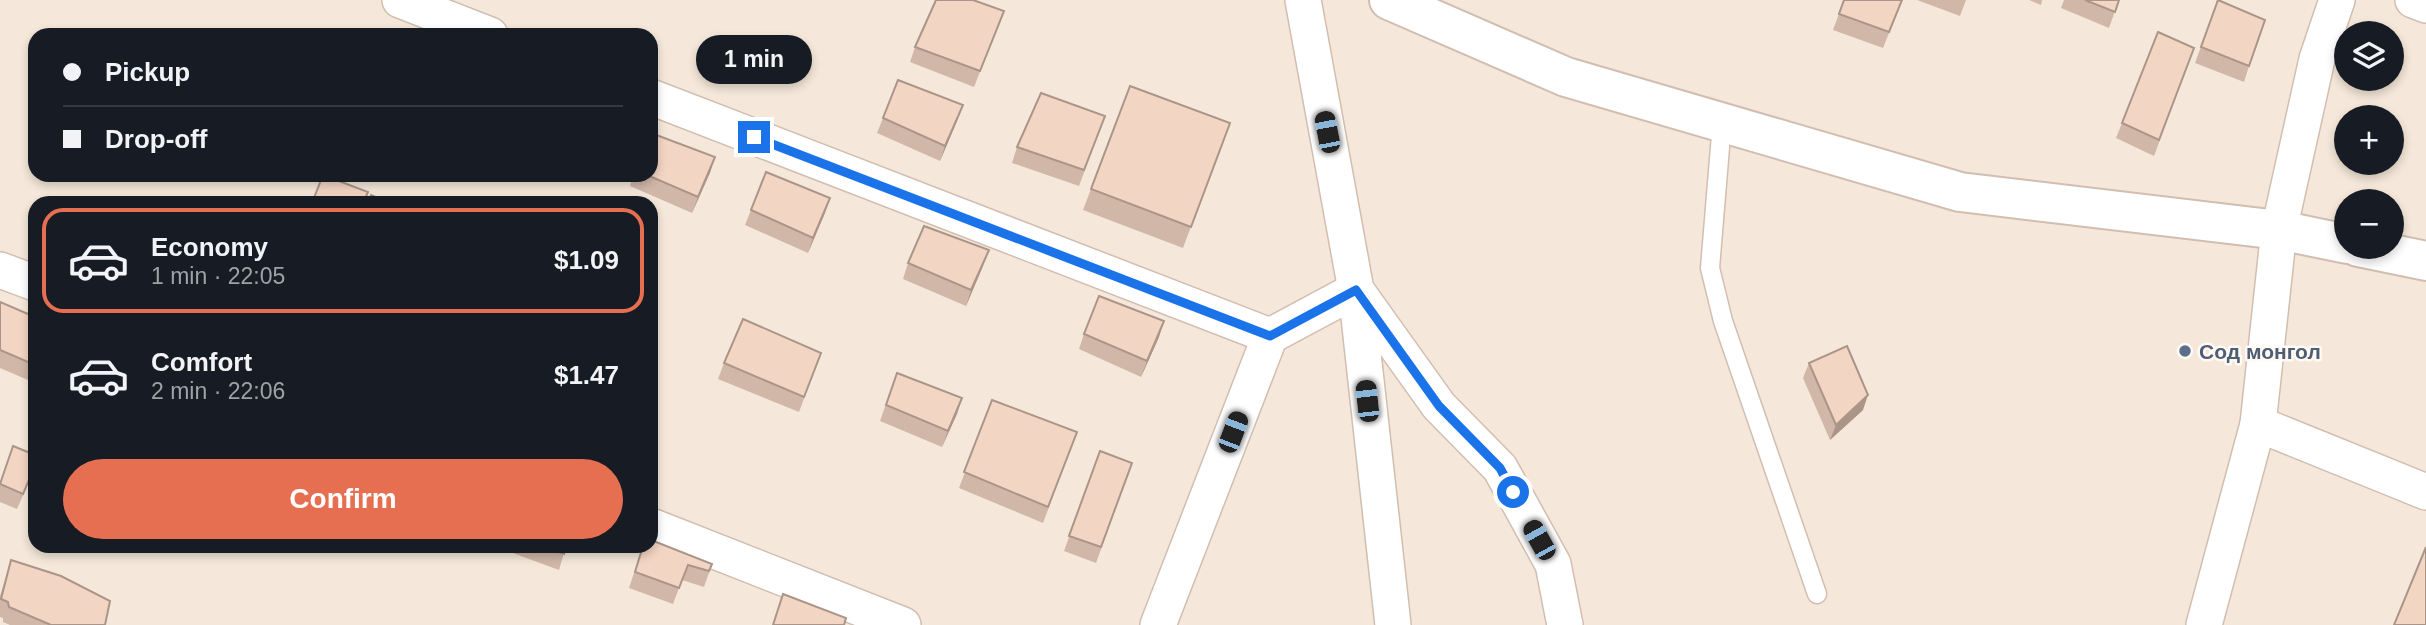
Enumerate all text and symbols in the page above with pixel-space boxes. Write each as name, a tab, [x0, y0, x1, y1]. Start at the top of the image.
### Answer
map controls	[2334, 21, 2404, 259]
button: layers	[2334, 21, 2404, 91]
callout: 1 min	[696, 36, 812, 85]
text: 1 min	[724, 46, 784, 72]
text: Pickup	[105, 57, 190, 87]
button: +	[2334, 105, 2404, 175]
car	[1313, 109, 1342, 155]
route end	[738, 121, 770, 153]
text: Drop-off	[105, 124, 208, 154]
button: −	[2334, 189, 2404, 259]
icon: car	[67, 229, 130, 292]
text: Economy	[151, 232, 268, 262]
text: $1.09	[554, 245, 619, 275]
text: 1 min · 22:05	[151, 263, 285, 289]
place label: Сод монгол	[2199, 340, 2321, 363]
marker: Сод монгол	[2177, 343, 2193, 359]
icon: car	[67, 344, 130, 407]
text: Comfort	[151, 347, 252, 377]
text: $1.47	[554, 360, 619, 390]
text: 2 min · 22:06	[151, 378, 285, 404]
car	[1355, 379, 1380, 423]
car	[1216, 409, 1251, 455]
button: Confirm	[63, 459, 623, 539]
route start	[1497, 476, 1529, 508]
car	[1520, 517, 1559, 563]

